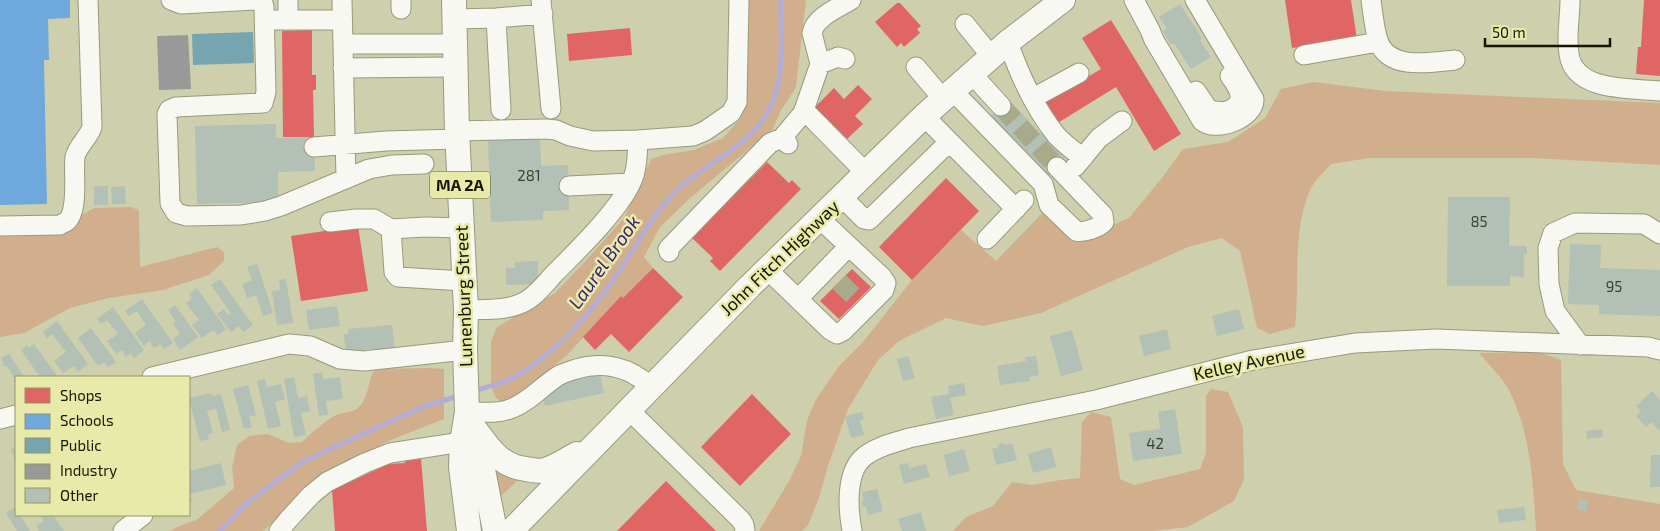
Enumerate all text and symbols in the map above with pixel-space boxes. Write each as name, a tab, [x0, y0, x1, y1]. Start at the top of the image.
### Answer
scale bar	[1485, 15, 1610, 47]
text: 50 m	[1492, 23, 1526, 41]
house number: 281	[517, 166, 541, 184]
road number: MA 2A	[430, 172, 490, 198]
street label: John Fitch Highway	[715, 195, 844, 320]
water label: Laurel Brook	[563, 211, 644, 313]
house number: 85	[1470, 212, 1488, 230]
street label: Lunenburg Street	[450, 225, 476, 367]
house number: 95	[1606, 277, 1622, 295]
street label: Kelley Avenue	[1191, 339, 1307, 385]
legend	[15, 376, 190, 516]
text: Shops	[60, 386, 102, 404]
text: Schools	[60, 411, 114, 429]
house number: 42	[1146, 434, 1164, 452]
text: Public	[60, 436, 101, 454]
text: Industry	[60, 461, 117, 479]
text: Other	[60, 486, 99, 504]

